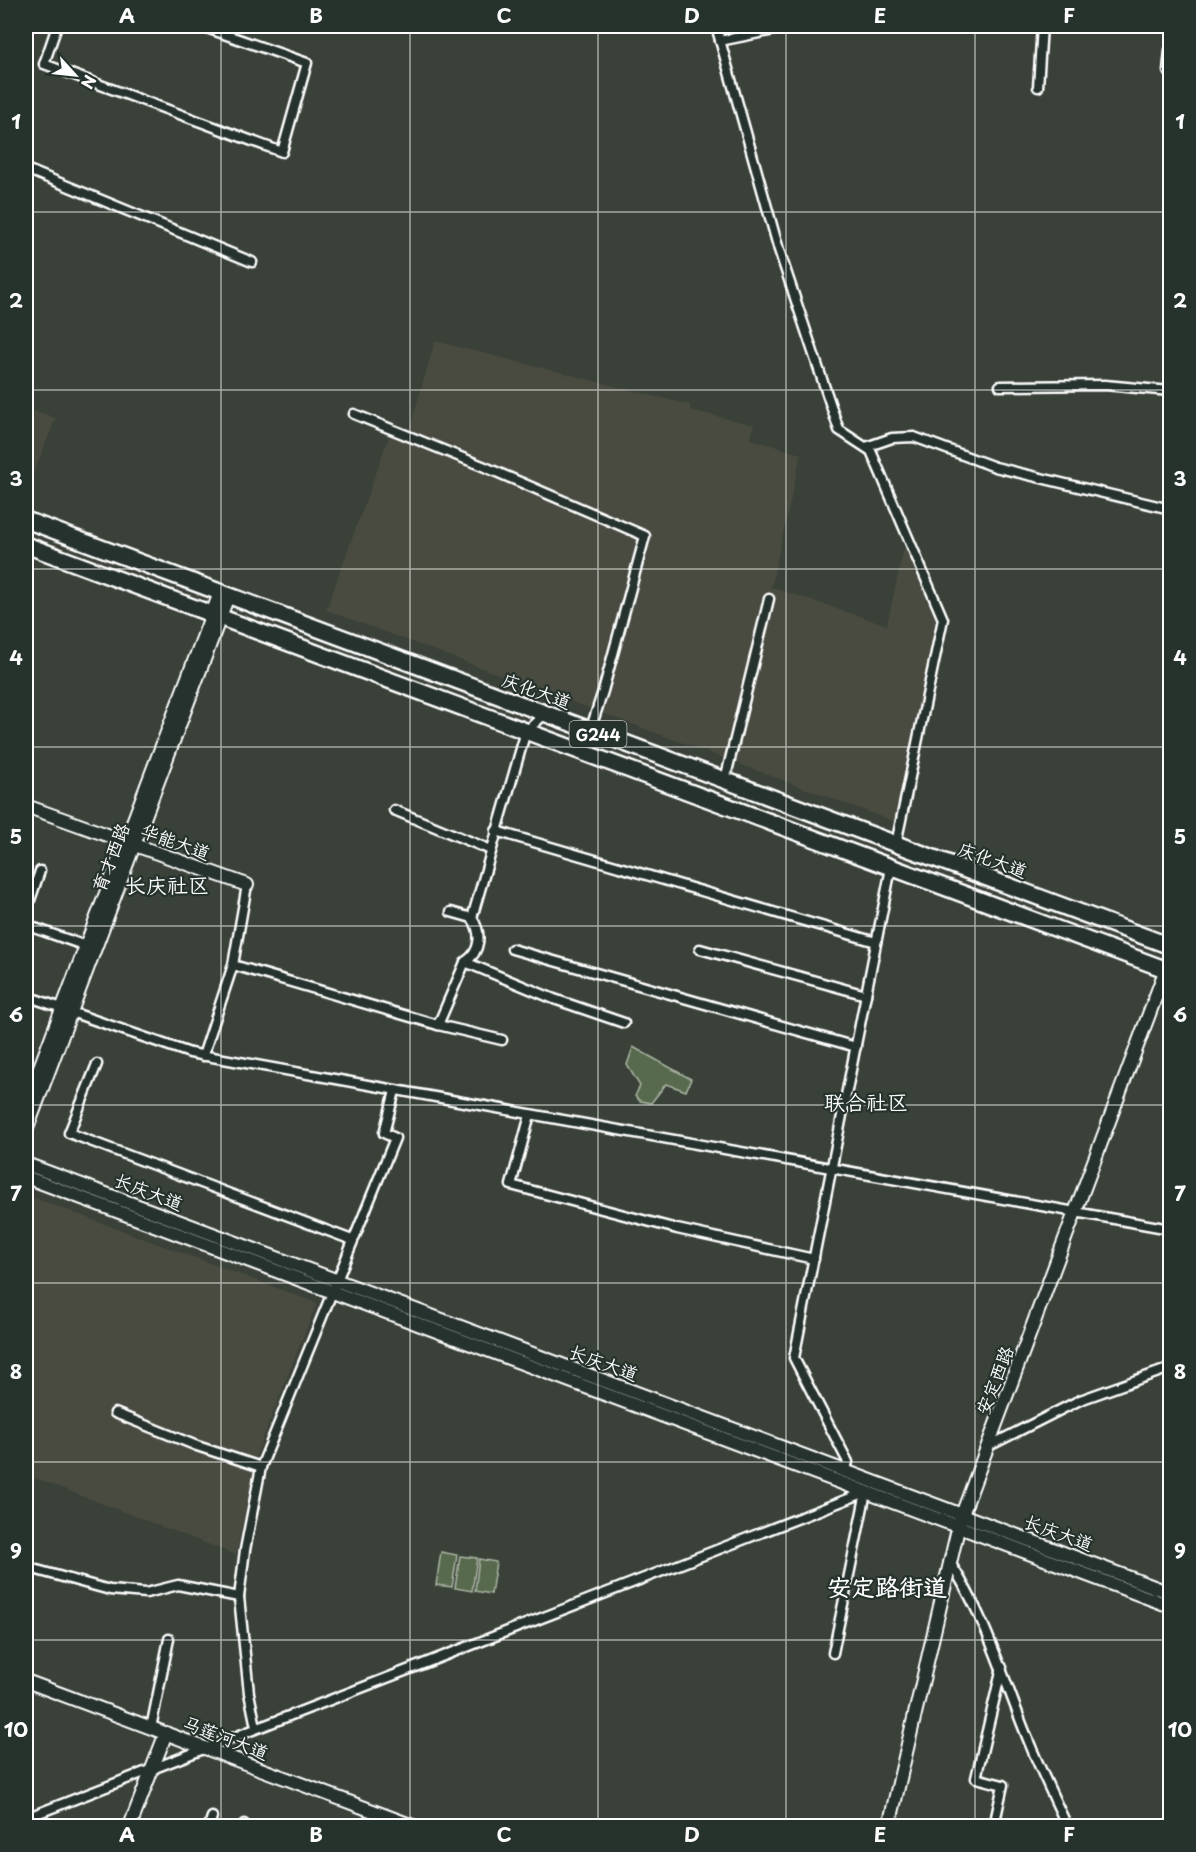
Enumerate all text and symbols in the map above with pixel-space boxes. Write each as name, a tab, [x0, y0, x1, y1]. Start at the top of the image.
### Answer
text: A	[119, 0, 135, 30]
text: B	[309, 0, 323, 30]
text: C	[496, 0, 512, 30]
text: D	[684, 0, 700, 30]
text: E	[874, 0, 886, 30]
text: F	[1063, 0, 1075, 30]
north arrow	[45, 45, 105, 105]
text: N	[76, 71, 103, 93]
text: 1	[11, 106, 21, 136]
text: 1	[1175, 106, 1185, 136]
text: 2	[9, 285, 23, 315]
text: 2	[1173, 285, 1187, 315]
text: 3	[9, 463, 23, 493]
text: 3	[1173, 463, 1187, 493]
text: 4	[9, 642, 23, 672]
text: 4	[1173, 642, 1187, 672]
street label: 庆化大道	[499, 665, 575, 715]
road number: G244	[570, 721, 626, 747]
street label: 华能大道	[138, 816, 214, 866]
street label: 育才西路	[84, 819, 136, 895]
text: 5	[10, 821, 22, 851]
text: 5	[1174, 821, 1186, 851]
street label: 庆化大道	[955, 834, 1031, 884]
district label: 长庆社区	[125, 868, 209, 900]
text: 6	[9, 999, 23, 1029]
text: 6	[1173, 999, 1187, 1029]
district label: 联合社区	[824, 1085, 908, 1117]
street label: 长庆大道	[111, 1165, 187, 1217]
text: 7	[10, 1178, 22, 1208]
text: 7	[1174, 1178, 1186, 1208]
street label: 长庆大道	[566, 1337, 642, 1387]
street label: 安定西路	[968, 1342, 1020, 1418]
text: 8	[10, 1356, 22, 1386]
text: 8	[1174, 1356, 1186, 1386]
street label: 长庆大道	[1021, 1507, 1097, 1557]
text: 9	[10, 1535, 22, 1565]
text: 9	[1174, 1535, 1186, 1565]
district label: 安定路街道	[827, 1568, 947, 1604]
street label: 马莲河大道	[179, 1708, 273, 1766]
text: 10	[4, 1714, 28, 1744]
text: 10	[1168, 1714, 1192, 1744]
text: A	[119, 1819, 135, 1849]
text: B	[309, 1819, 323, 1849]
text: C	[496, 1819, 512, 1849]
text: D	[684, 1819, 700, 1849]
text: E	[874, 1819, 886, 1849]
text: F	[1063, 1819, 1075, 1849]

